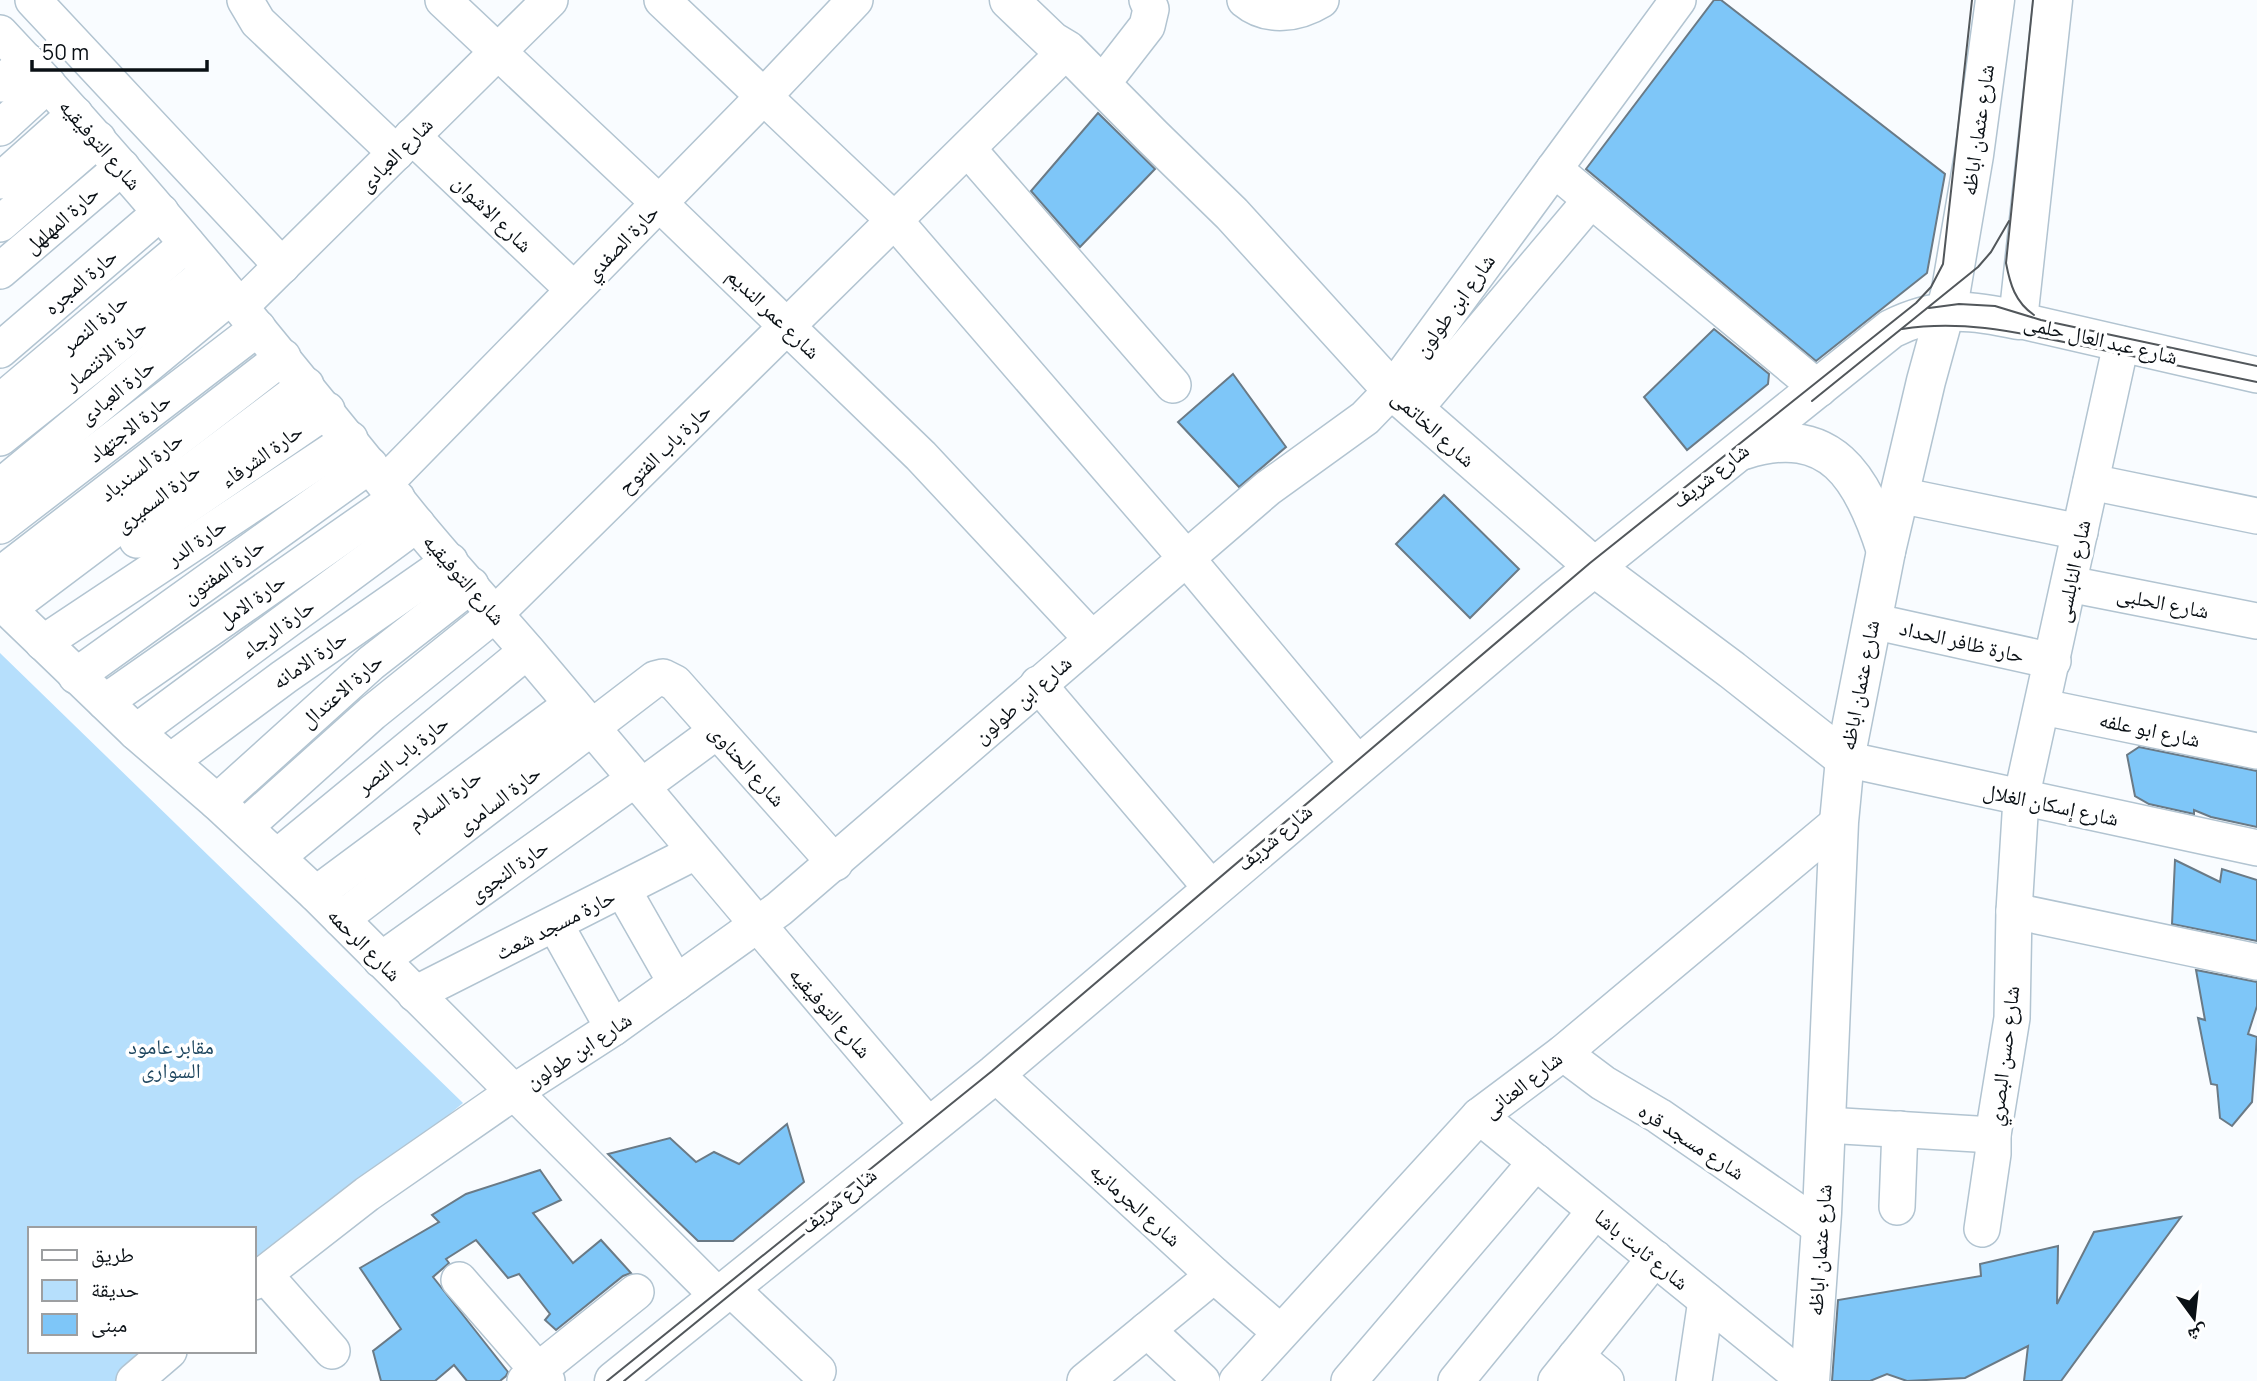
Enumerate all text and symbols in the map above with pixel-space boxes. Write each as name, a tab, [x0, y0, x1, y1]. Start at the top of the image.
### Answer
scale bar	[32, 28, 206, 72]
text: 50 m	[42, 38, 89, 66]
street label: شارع عثمان اباظه	[1954, 63, 2000, 197]
street label: شارع التوفيقيه	[54, 92, 148, 196]
street label: شارع العبادى	[351, 110, 439, 198]
street label: شارع الاشوان	[447, 168, 539, 258]
street label: حارة المهلهل	[17, 179, 105, 259]
street label: حارة الصفدي	[577, 198, 667, 289]
street label: حارة المجره	[37, 241, 123, 321]
street label: شارع ابن طولون	[1407, 248, 1501, 362]
street label: شارع عمر النديم	[720, 261, 827, 365]
street label: حارة النصر	[54, 287, 134, 360]
street label: شارع عبد العال حلمى	[2021, 308, 2181, 370]
street label: حارة الانتصار	[57, 312, 152, 397]
street label: حارة العبادى	[72, 352, 160, 430]
street label: شارع الخاتمى	[1386, 383, 1482, 473]
street label: حارة الاجتهاد	[82, 386, 176, 468]
street label: حارة باب الفتوح	[611, 396, 717, 500]
street label: حارة الشرفاء	[214, 416, 308, 494]
street label: حارة السندباد	[93, 425, 189, 507]
street label: شارع شريف	[1666, 436, 1754, 514]
street label: حارة السميرى	[108, 456, 206, 538]
street label: حارة الدر	[160, 511, 232, 572]
street label: شارع النابلسى	[2047, 517, 2097, 625]
street label: شارع التوفيقيه	[418, 527, 512, 631]
street label: حارة المفتون	[176, 531, 270, 609]
street label: حارة الامل	[211, 566, 291, 634]
street label: شارع الحلبى	[2115, 579, 2211, 625]
street label: حارة الرجاء	[234, 592, 320, 664]
street label: حارة ظافر الحداد	[1897, 613, 2027, 669]
street label: شارع عثمان اباظه	[1833, 617, 1885, 753]
street label: حارة الامانه	[266, 623, 352, 695]
street label: حارة الاعتدال	[294, 646, 388, 734]
street label: شارع ابن طولون	[967, 649, 1077, 749]
street label: شارع ابو علفه	[2097, 705, 2203, 753]
street label: حارة باب النصر	[349, 708, 454, 801]
street label: شارع الحناوى	[704, 718, 792, 812]
street label: حارة السامرى	[450, 758, 546, 840]
street label: حارة السلام	[401, 762, 487, 837]
street label: شارع إسكان الغلال	[1980, 776, 2121, 833]
street label: شارع شريف	[1230, 797, 1318, 877]
street label: حارة النجوى	[462, 832, 554, 908]
street label: حارة مسجد شعث	[490, 882, 620, 966]
street label: شارع الرحمه	[322, 901, 408, 987]
street label: شارع التوفيقيه	[784, 960, 878, 1064]
street label: شارع حسن البصري	[1980, 984, 2029, 1128]
street label: شارع ابن طولون	[519, 1005, 637, 1095]
park label: مقابر عامود السوارى	[128, 1032, 214, 1084]
street label: شارع العنانى	[1476, 1044, 1568, 1124]
street label: شارع مسجد قره	[1633, 1096, 1751, 1186]
street label: شارع الجرمانيه	[1084, 1156, 1188, 1252]
street label: شارع شريف	[794, 1161, 882, 1239]
street label: شارع عثمان اباظه	[1800, 1183, 1838, 1317]
street label: شارع ثابت باشا	[1589, 1202, 1695, 1296]
legend	[28, 1227, 256, 1353]
text: طريق	[91, 1240, 134, 1268]
text: حديقة	[91, 1275, 139, 1303]
north arrow	[2159, 1283, 2229, 1353]
text: مبنى	[91, 1310, 127, 1338]
text: ش	[2185, 1319, 2212, 1350]

